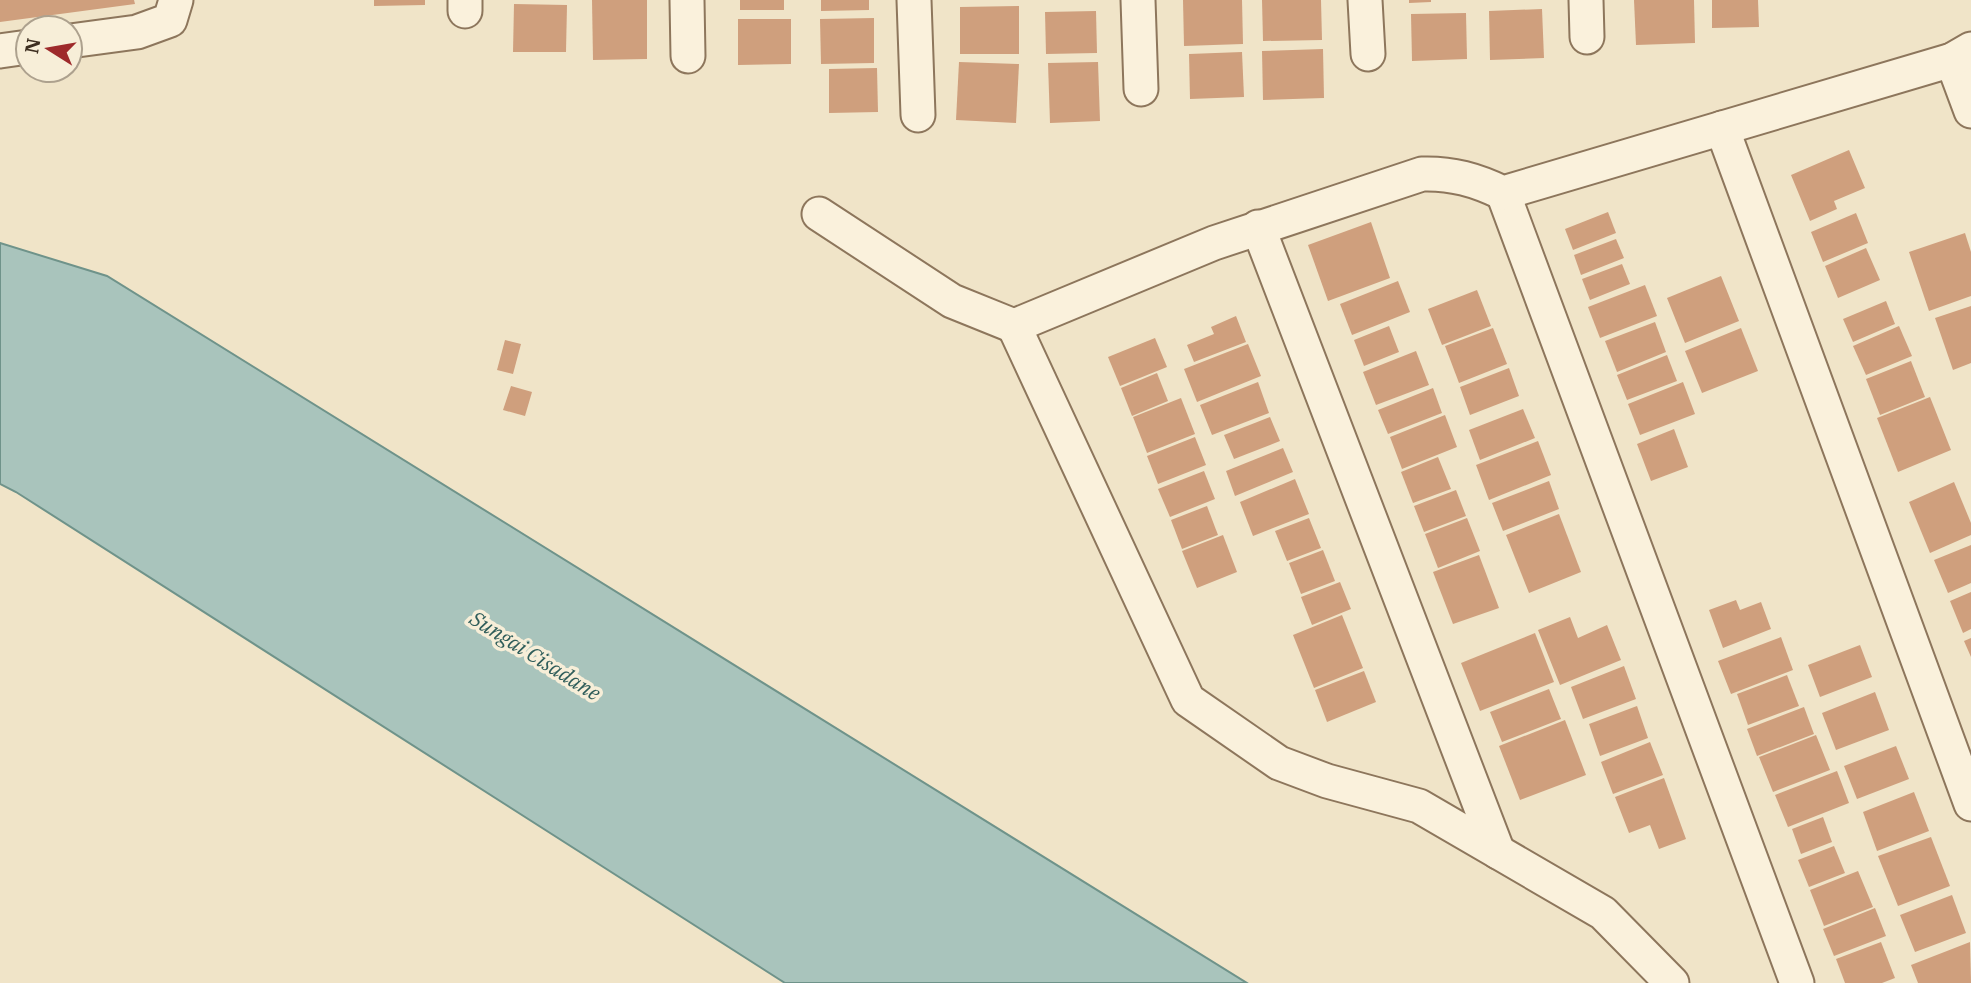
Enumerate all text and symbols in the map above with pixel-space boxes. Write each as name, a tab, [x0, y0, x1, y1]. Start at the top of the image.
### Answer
north arrow	[14, 14, 84, 84]
text: N	[19, 36, 46, 55]
water label: Sungai Cisadane	[464, 603, 607, 707]

